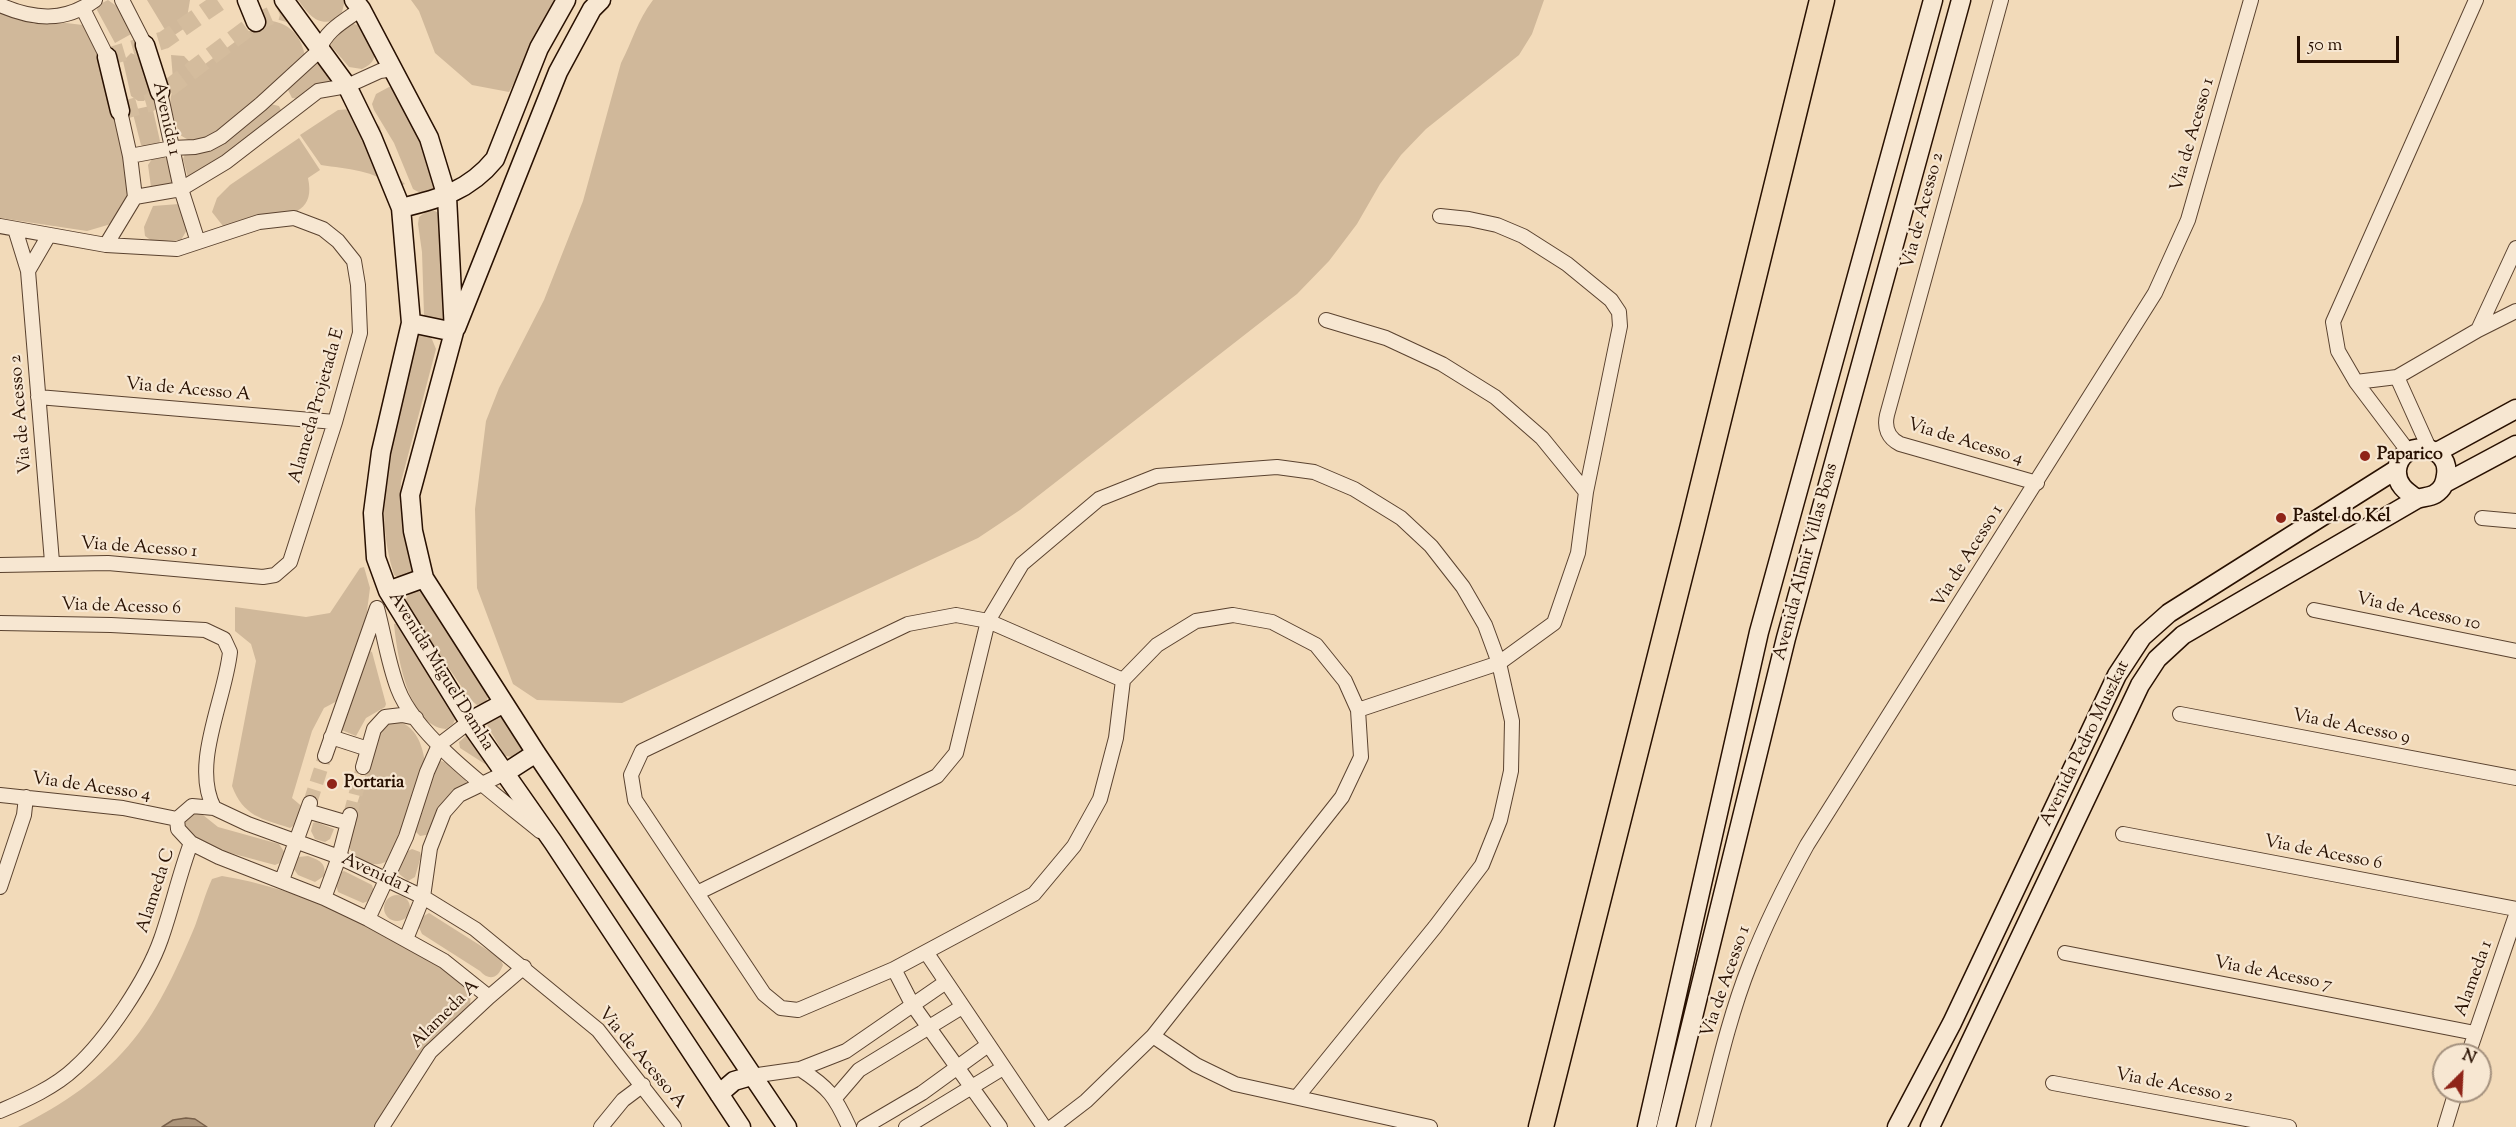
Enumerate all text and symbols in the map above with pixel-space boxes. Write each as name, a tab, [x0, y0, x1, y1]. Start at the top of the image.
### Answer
scale bar	[2300, 24, 2402, 62]
text: 50 m	[2308, 33, 2342, 59]
street label: Via de Acesso 1	[2167, 76, 2221, 194]
street label: Avenida 1	[146, 80, 184, 158]
street label: Via de Acesso 2	[1898, 151, 1950, 271]
street label: Alameda Projetada E	[286, 326, 350, 486]
street label: Via de Acesso 2	[6, 354, 38, 474]
street label: Via de Acesso A	[124, 375, 252, 407]
street label: Via de Acesso 4	[1904, 415, 2026, 471]
place label: Paparico	[2377, 445, 2443, 467]
marker: Paparico	[2358, 449, 2372, 463]
street label: Avenida Almir Villas Boas	[1770, 461, 1844, 663]
street label: Via de Acesso 1	[1929, 502, 2009, 612]
place label: Pastel do Kel	[2293, 507, 2391, 529]
marker: Pastel do Kel	[2274, 511, 2288, 525]
street label: Via de Acesso 1	[80, 534, 198, 564]
street label: Avenida Miguel Damha	[382, 589, 498, 755]
street label: Via de Acesso 10	[2354, 589, 2482, 637]
street label: Via de Acesso 6	[61, 595, 181, 621]
street label: Avenida Pedro Muszkat	[2036, 658, 2136, 830]
street label: Via de Acesso 9	[2290, 706, 2412, 750]
street label: Via de Acesso 4	[30, 769, 152, 807]
place label: Portaria	[344, 773, 404, 795]
marker: Portaria	[325, 777, 339, 791]
street label: Via de Acesso 6	[2262, 832, 2384, 876]
street label: Alameda C	[133, 846, 181, 936]
street label: Avenida 1	[337, 849, 415, 901]
street label: Via de Acesso 1	[1698, 923, 1756, 1041]
street label: Alameda 1	[2451, 938, 2499, 1020]
street label: Via de Acesso 7	[2212, 953, 2334, 997]
street label: Alameda A	[407, 976, 485, 1054]
street label: Via de Acesso A	[592, 1004, 690, 1114]
north arrow	[2432, 1043, 2492, 1103]
text: N	[2458, 1045, 2479, 1071]
street label: Via de Acesso 2	[2113, 1065, 2235, 1109]

